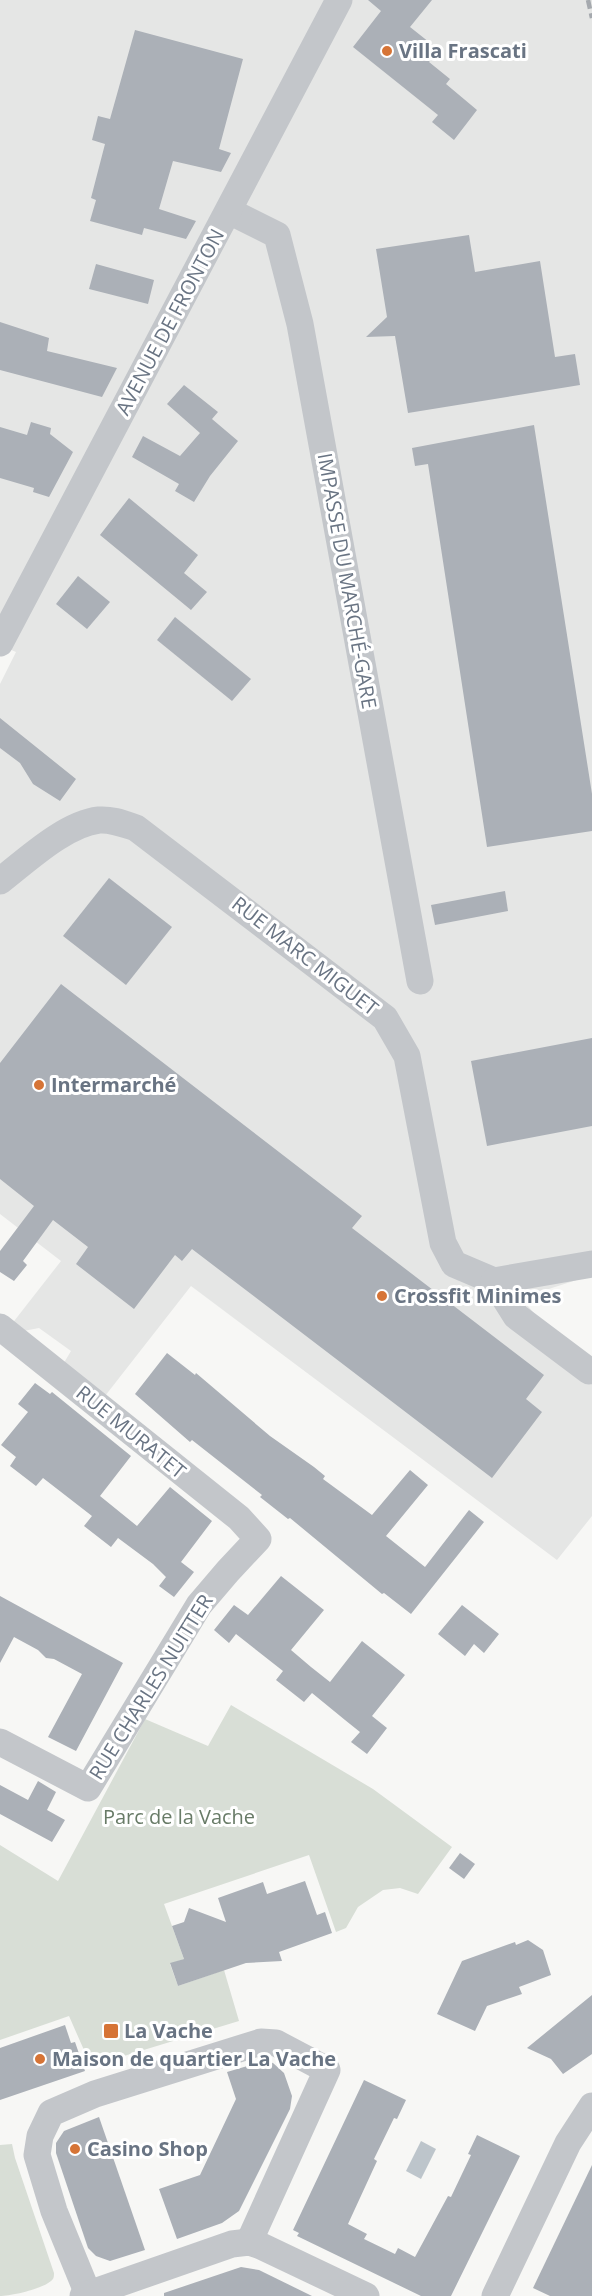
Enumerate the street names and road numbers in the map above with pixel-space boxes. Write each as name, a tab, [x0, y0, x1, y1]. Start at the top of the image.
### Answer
street label: AVENUE DE FRONTON	[109, 224, 230, 420]
street label: IMPASSE DU MARCHÉ-GARE	[312, 451, 383, 711]
street label: RUE MARC MIGUET	[227, 890, 384, 1021]
street label: RUE MURATET	[71, 1379, 192, 1484]
street label: RUE CHARLES NUITTER	[82, 1588, 219, 1785]

